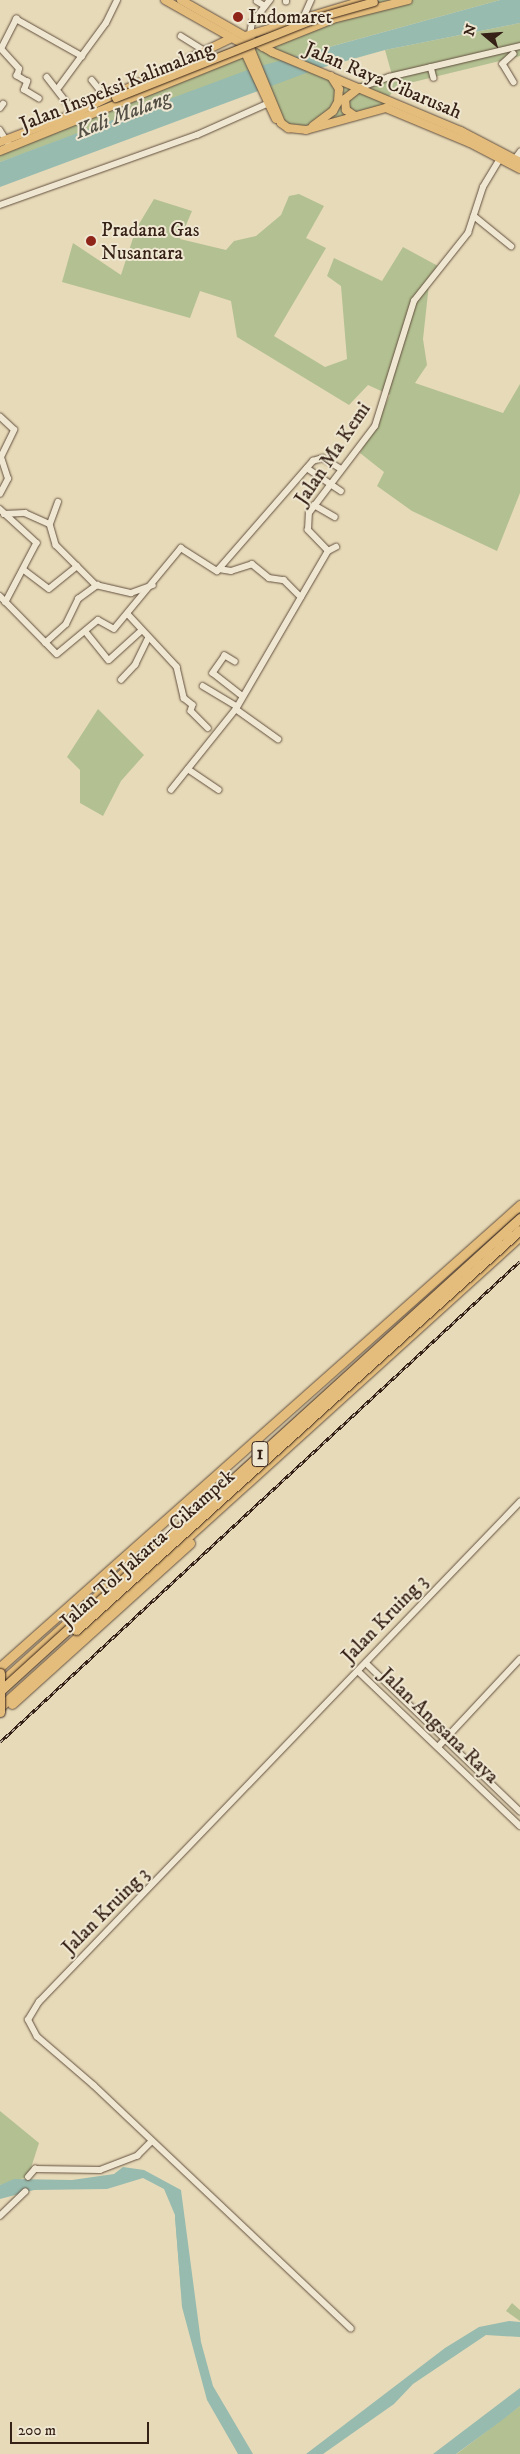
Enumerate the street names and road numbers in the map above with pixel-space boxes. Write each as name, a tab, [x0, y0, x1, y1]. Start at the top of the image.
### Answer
street label: Jalan Inspeksi Kalimalang	[17, 37, 217, 137]
street label: Jalan Raya Cibarusah	[301, 37, 465, 125]
street label: Jalan Ma Kemi	[290, 398, 376, 510]
road number: 1	[251, 1438, 269, 1470]
street label: Jalan Tol Jakarta–Cikampek	[56, 1465, 240, 1633]
street label: Jalan Kruing 3	[337, 1570, 433, 1668]
street label: Jalan Angsana Raya	[374, 1663, 504, 1789]
street label: Jalan Kruing 3	[57, 1862, 155, 1960]

